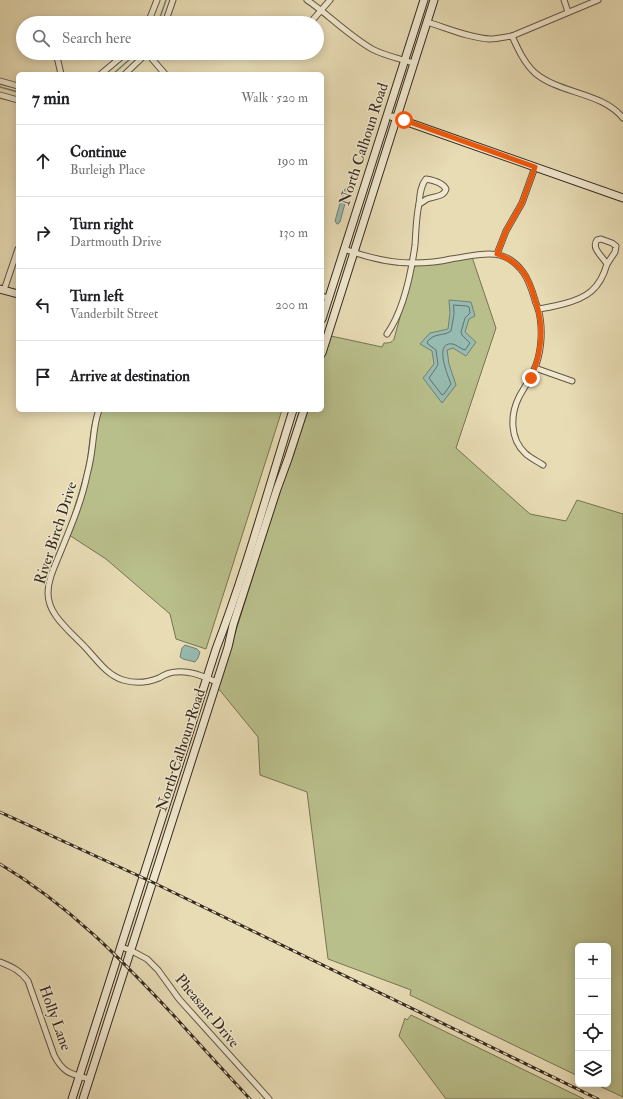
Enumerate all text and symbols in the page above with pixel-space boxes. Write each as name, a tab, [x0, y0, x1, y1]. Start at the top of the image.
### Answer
search box	[16, 16, 324, 60]
icon: search	[30, 27, 52, 49]
text: Search here	[62, 29, 131, 48]
street label: North Calhoun Road	[335, 80, 393, 208]
text: 7 min	[32, 88, 70, 109]
text: Walk · 520 m	[241, 90, 308, 106]
route start	[395, 111, 413, 129]
text: Continue	[70, 143, 126, 162]
icon: ahead	[32, 150, 54, 172]
text: 190 m	[277, 153, 308, 169]
text: Burleigh Place	[70, 162, 145, 178]
text: Turn right	[70, 215, 133, 234]
icon: right	[32, 222, 54, 244]
text: 130 m	[279, 225, 308, 241]
text: Dartmouth Drive	[70, 234, 162, 250]
text: Turn left	[70, 287, 124, 306]
icon: left	[32, 294, 54, 316]
text: 200 m	[275, 297, 308, 313]
text: Vanderbilt Street	[70, 306, 158, 322]
icon: arrive	[32, 366, 54, 388]
text: Arrive at destination	[70, 367, 190, 386]
route end	[522, 369, 540, 387]
street label: River Birch Drive	[30, 479, 82, 587]
street label: North Calhoun Road	[152, 686, 210, 814]
map controls	[575, 943, 611, 1087]
button: +	[575, 943, 611, 979]
street label: Pheasant Drive	[171, 970, 243, 1052]
button: −	[575, 979, 611, 1015]
street label: Holly Lane	[35, 983, 75, 1053]
button: locate	[575, 1015, 611, 1051]
button: layers	[575, 1051, 611, 1087]

